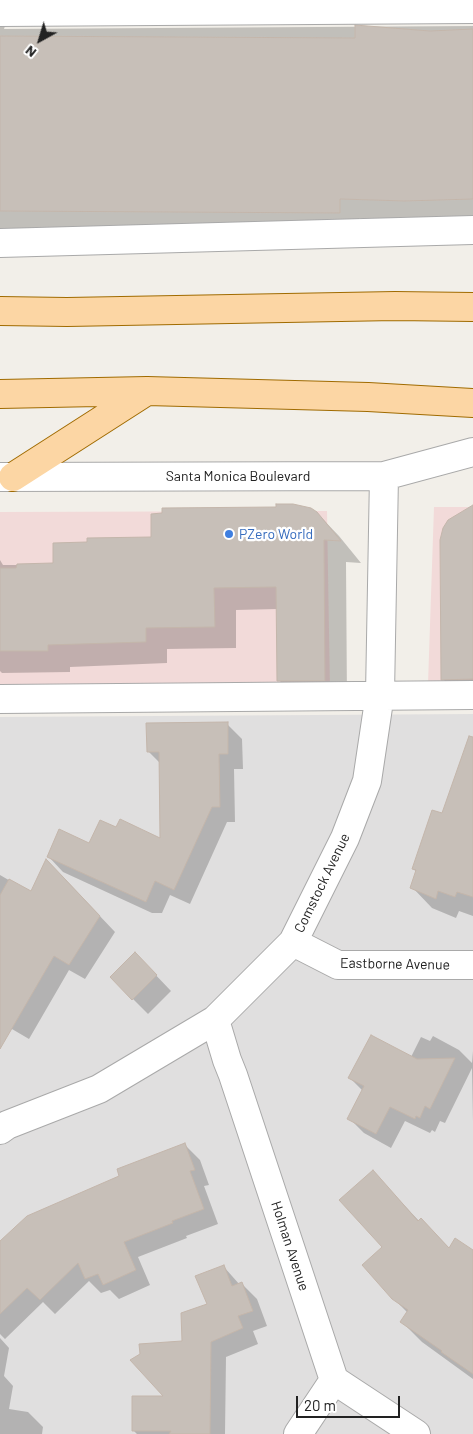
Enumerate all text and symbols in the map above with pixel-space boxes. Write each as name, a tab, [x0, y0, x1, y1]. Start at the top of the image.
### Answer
north arrow	[15, 15, 65, 65]
text: N	[21, 43, 39, 62]
street label: Santa Monica Boulevard	[166, 468, 310, 484]
place label: PZero World	[239, 526, 313, 542]
marker: PZero World	[223, 528, 235, 540]
street label: Comstock Avenue	[291, 831, 353, 935]
street label: Eastborne Avenue	[340, 955, 450, 973]
street label: Holman Avenue	[268, 1199, 312, 1293]
scale bar	[298, 1386, 402, 1418]
text: 20 m	[304, 1396, 336, 1414]

